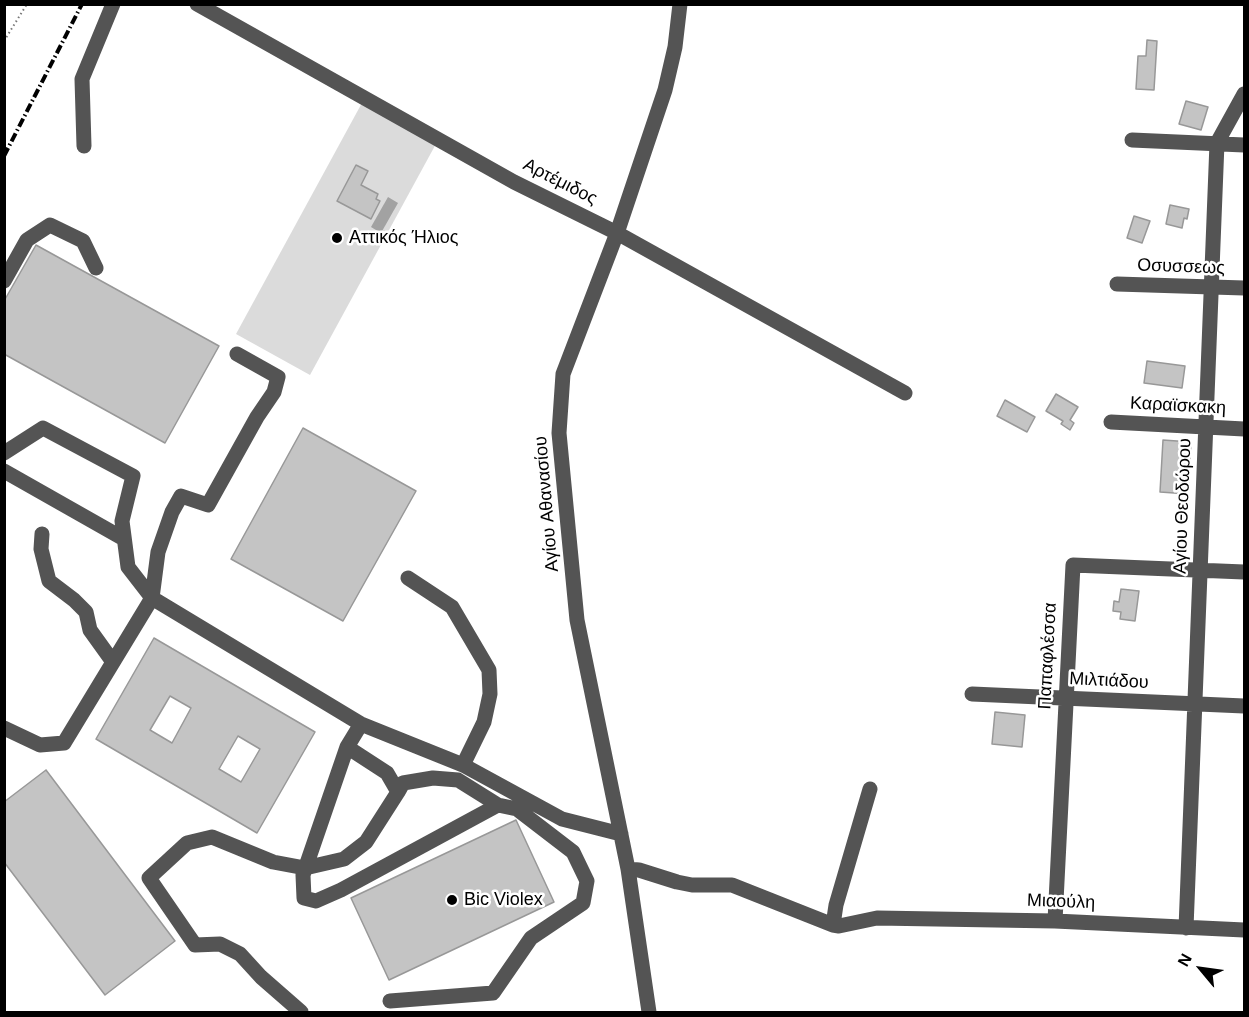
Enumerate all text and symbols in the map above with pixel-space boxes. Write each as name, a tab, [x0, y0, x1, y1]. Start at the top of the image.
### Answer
street label: Αρτέμιδος	[519, 154, 601, 210]
place label: Αττικός Ήλιος	[349, 227, 458, 249]
marker: Αττικός Ήλιος	[330, 231, 344, 245]
street label: Οσυσσεως	[1137, 255, 1225, 279]
street label: Καραϊσκακη	[1129, 393, 1227, 419]
street label: Αγίου Αθανασίου	[530, 435, 564, 573]
street label: Αγίου Θεοδώρου	[1170, 438, 1196, 574]
street label: Παπαφλέσσα	[1034, 602, 1062, 710]
street label: Μιλτιάδου	[1069, 668, 1149, 694]
place label: Bic Violex	[464, 889, 543, 911]
street label: Μιαούλη	[1027, 890, 1095, 914]
marker: Bic Violex	[445, 893, 459, 907]
north arrow	[1171, 939, 1231, 999]
text: N	[1175, 951, 1195, 969]

